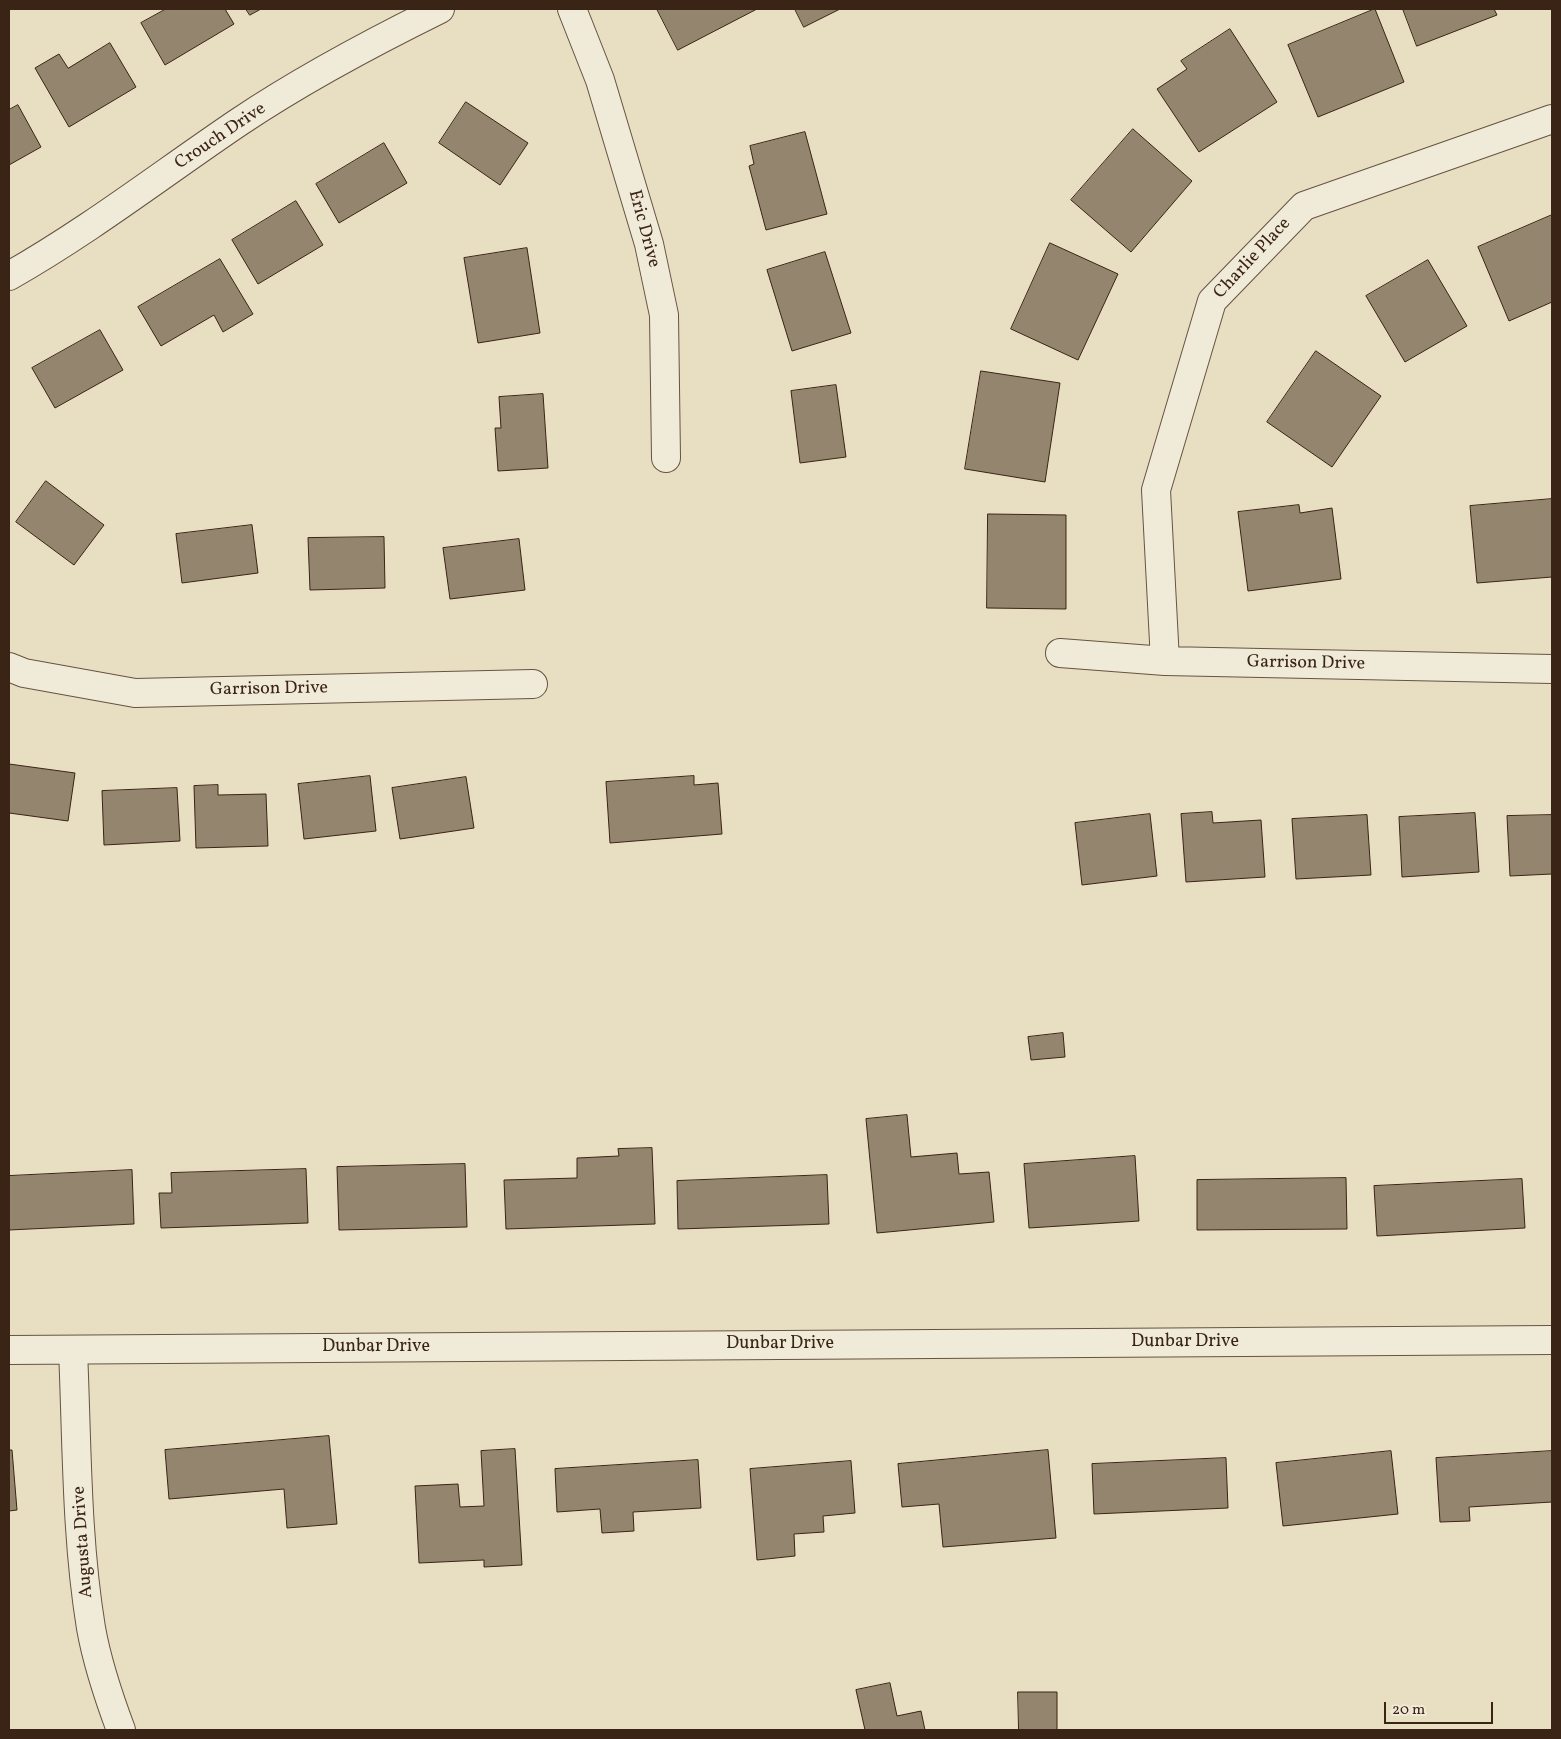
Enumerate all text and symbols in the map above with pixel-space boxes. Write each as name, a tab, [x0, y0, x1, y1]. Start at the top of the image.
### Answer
street label: Crouch Drive	[171, 99, 271, 175]
street label: Eric Drive	[622, 188, 664, 270]
street label: Charlie Place	[1210, 214, 1296, 304]
street label: Garrison Drive	[1247, 652, 1365, 676]
street label: Garrison Drive	[210, 678, 328, 702]
street label: Dunbar Drive	[1131, 1332, 1239, 1354]
street label: Dunbar Drive	[726, 1334, 834, 1356]
street label: Dunbar Drive	[322, 1337, 430, 1359]
street label: Augusta Drive	[69, 1485, 99, 1599]
scale bar	[1386, 1692, 1495, 1724]
text: 20 m	[1392, 1700, 1425, 1721]

